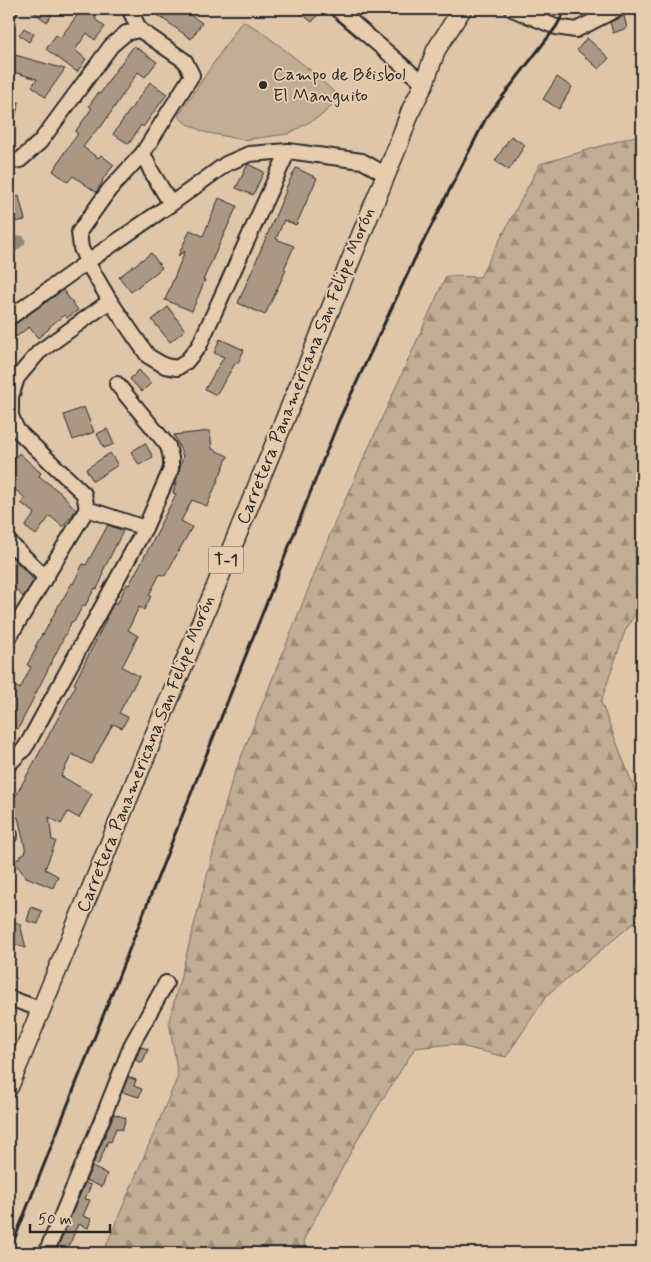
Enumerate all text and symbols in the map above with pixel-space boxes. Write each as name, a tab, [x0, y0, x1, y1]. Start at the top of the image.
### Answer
place label: Campo de Béisbol El Manguito	[273, 63, 406, 108]
marker: Campo de Béisbol El Manguito	[257, 79, 269, 91]
street label: Carretera Panamericana San Felipe Morón	[231, 204, 381, 528]
road number: T-1	[208, 546, 244, 574]
street label: Carretera Panamericana San Felipe Morón	[71, 592, 221, 916]
scale bar	[30, 1202, 110, 1234]
text: 50 m	[38, 1210, 72, 1230]

